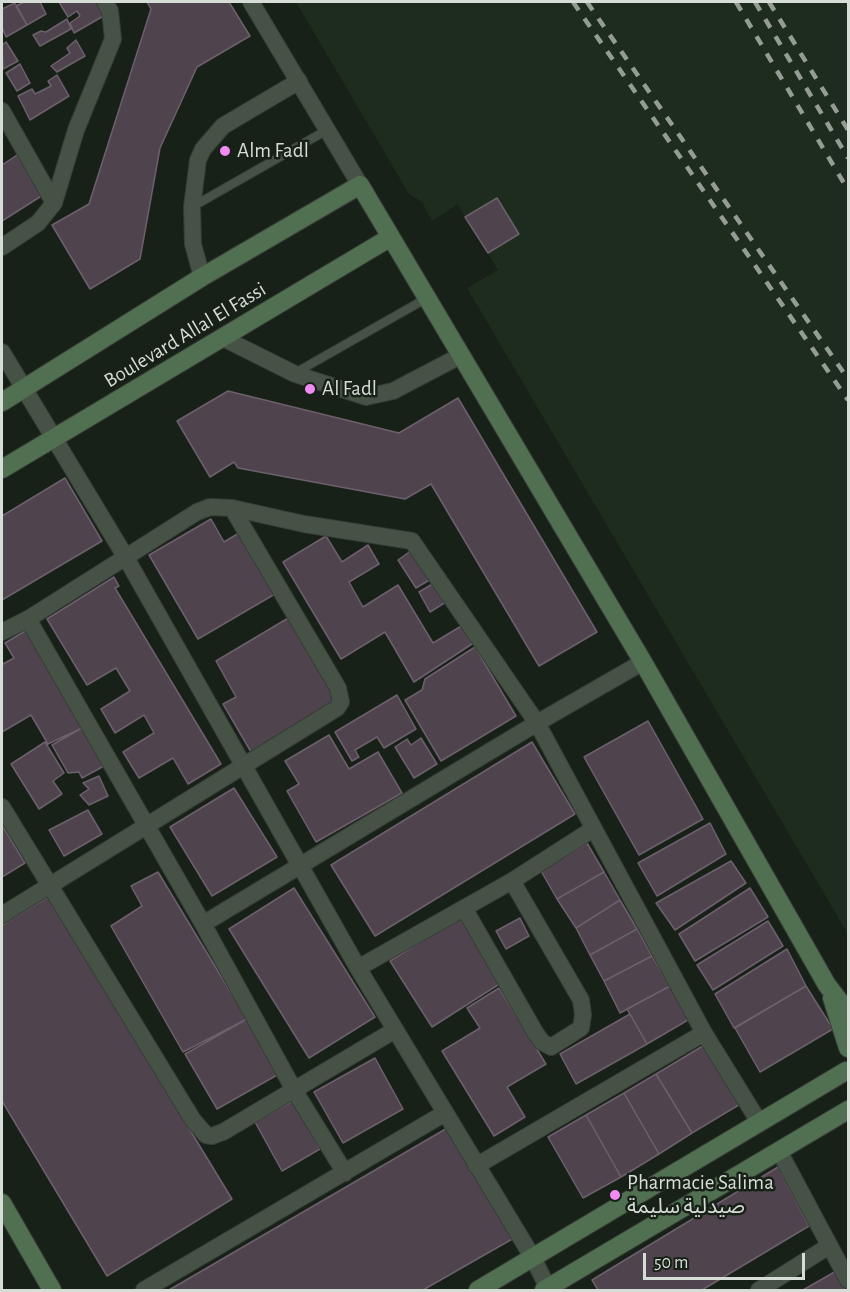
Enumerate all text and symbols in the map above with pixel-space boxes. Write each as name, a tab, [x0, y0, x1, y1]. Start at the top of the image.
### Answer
place label: Alm Fadl	[237, 138, 309, 164]
marker: Alm Fadl	[218, 144, 232, 158]
street label: Boulevard Allal El Fassi	[99, 277, 271, 393]
place label: Al Fadl	[322, 376, 377, 402]
marker: Al Fadl	[303, 382, 317, 396]
place label: Pharmacie Salima صيدلية سليمة	[627, 1170, 774, 1220]
marker: Pharmacie Salima صيدلية سليمة	[608, 1188, 622, 1202]
scale bar	[646, 1241, 808, 1279]
text: 50 m	[654, 1254, 688, 1272]

